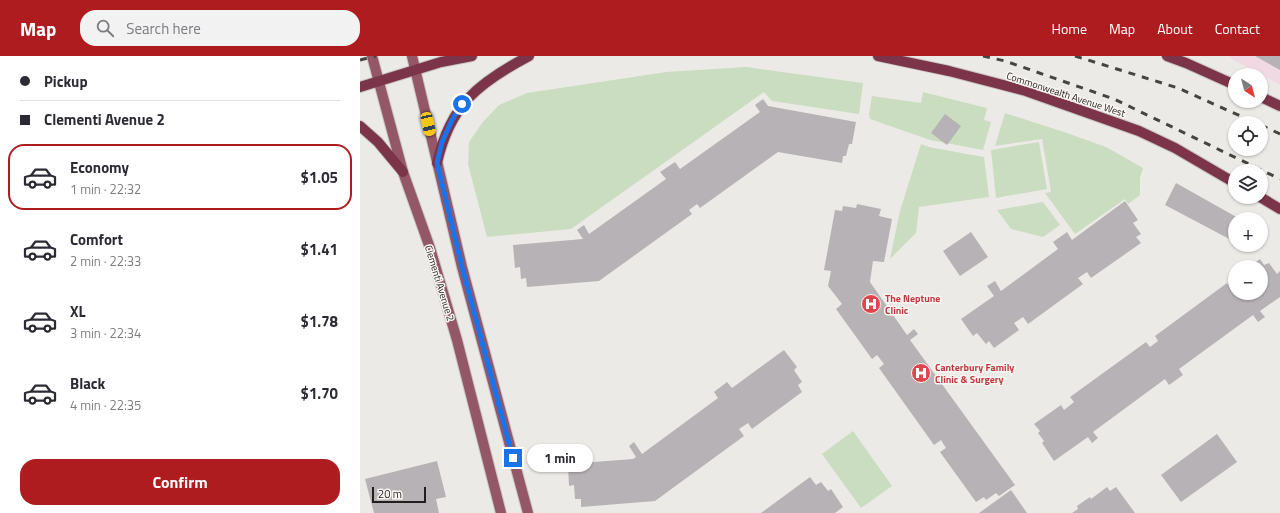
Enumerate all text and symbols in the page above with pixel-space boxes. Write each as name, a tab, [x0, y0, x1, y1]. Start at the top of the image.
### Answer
search box	[80, 10, 360, 46]
text: Map	[20, 14, 56, 43]
icon: search	[94, 17, 116, 39]
text: Search here	[126, 17, 201, 40]
text: Home	[1052, 18, 1087, 39]
text: Map	[1109, 18, 1135, 39]
text: About	[1157, 18, 1193, 39]
text: Contact	[1215, 18, 1260, 39]
street label: Commonwealth Avenue West	[1004, 68, 1128, 121]
north arrow	[1228, 68, 1268, 108]
map controls	[1228, 68, 1268, 300]
text: Pickup	[44, 70, 88, 93]
route start	[453, 95, 471, 113]
text: Clementi Avenue 2	[44, 108, 165, 131]
car	[419, 111, 437, 137]
button: locate	[1228, 116, 1268, 156]
text: Economy	[70, 156, 129, 179]
icon: car	[22, 159, 58, 195]
button: layers	[1228, 164, 1268, 204]
text: $1.05	[301, 166, 338, 189]
text: 1 min · 22:32	[70, 179, 141, 199]
button: +	[1228, 212, 1268, 252]
text: Comfort	[70, 228, 123, 251]
icon: car	[22, 231, 58, 267]
text: $1.41	[301, 238, 338, 261]
street label: Clementi Avenue 2	[421, 243, 458, 323]
text: 2 min · 22:33	[70, 251, 141, 271]
button: −	[1228, 260, 1268, 300]
place label: The Neptune Clinic	[885, 291, 940, 318]
hospital icon: The Neptune Clinic	[860, 293, 882, 315]
text: XL	[70, 300, 86, 323]
icon: car	[22, 303, 58, 339]
text: $1.78	[301, 310, 338, 333]
text: 3 min · 22:34	[70, 323, 141, 343]
place label: Canterbury Family Clinic & Surgery	[935, 360, 1014, 387]
hospital icon: Canterbury Family Clinic & Surgery	[910, 362, 932, 384]
text: Black	[70, 372, 105, 395]
icon: car	[22, 375, 58, 411]
text: $1.70	[301, 382, 338, 405]
text: 4 min · 22:35	[70, 395, 141, 415]
callout: 1 min	[527, 444, 593, 472]
text: 1 min	[544, 448, 576, 468]
route end	[504, 449, 522, 467]
button: Confirm	[20, 459, 340, 505]
scale bar	[372, 485, 426, 504]
text: 20 m	[378, 486, 402, 502]

